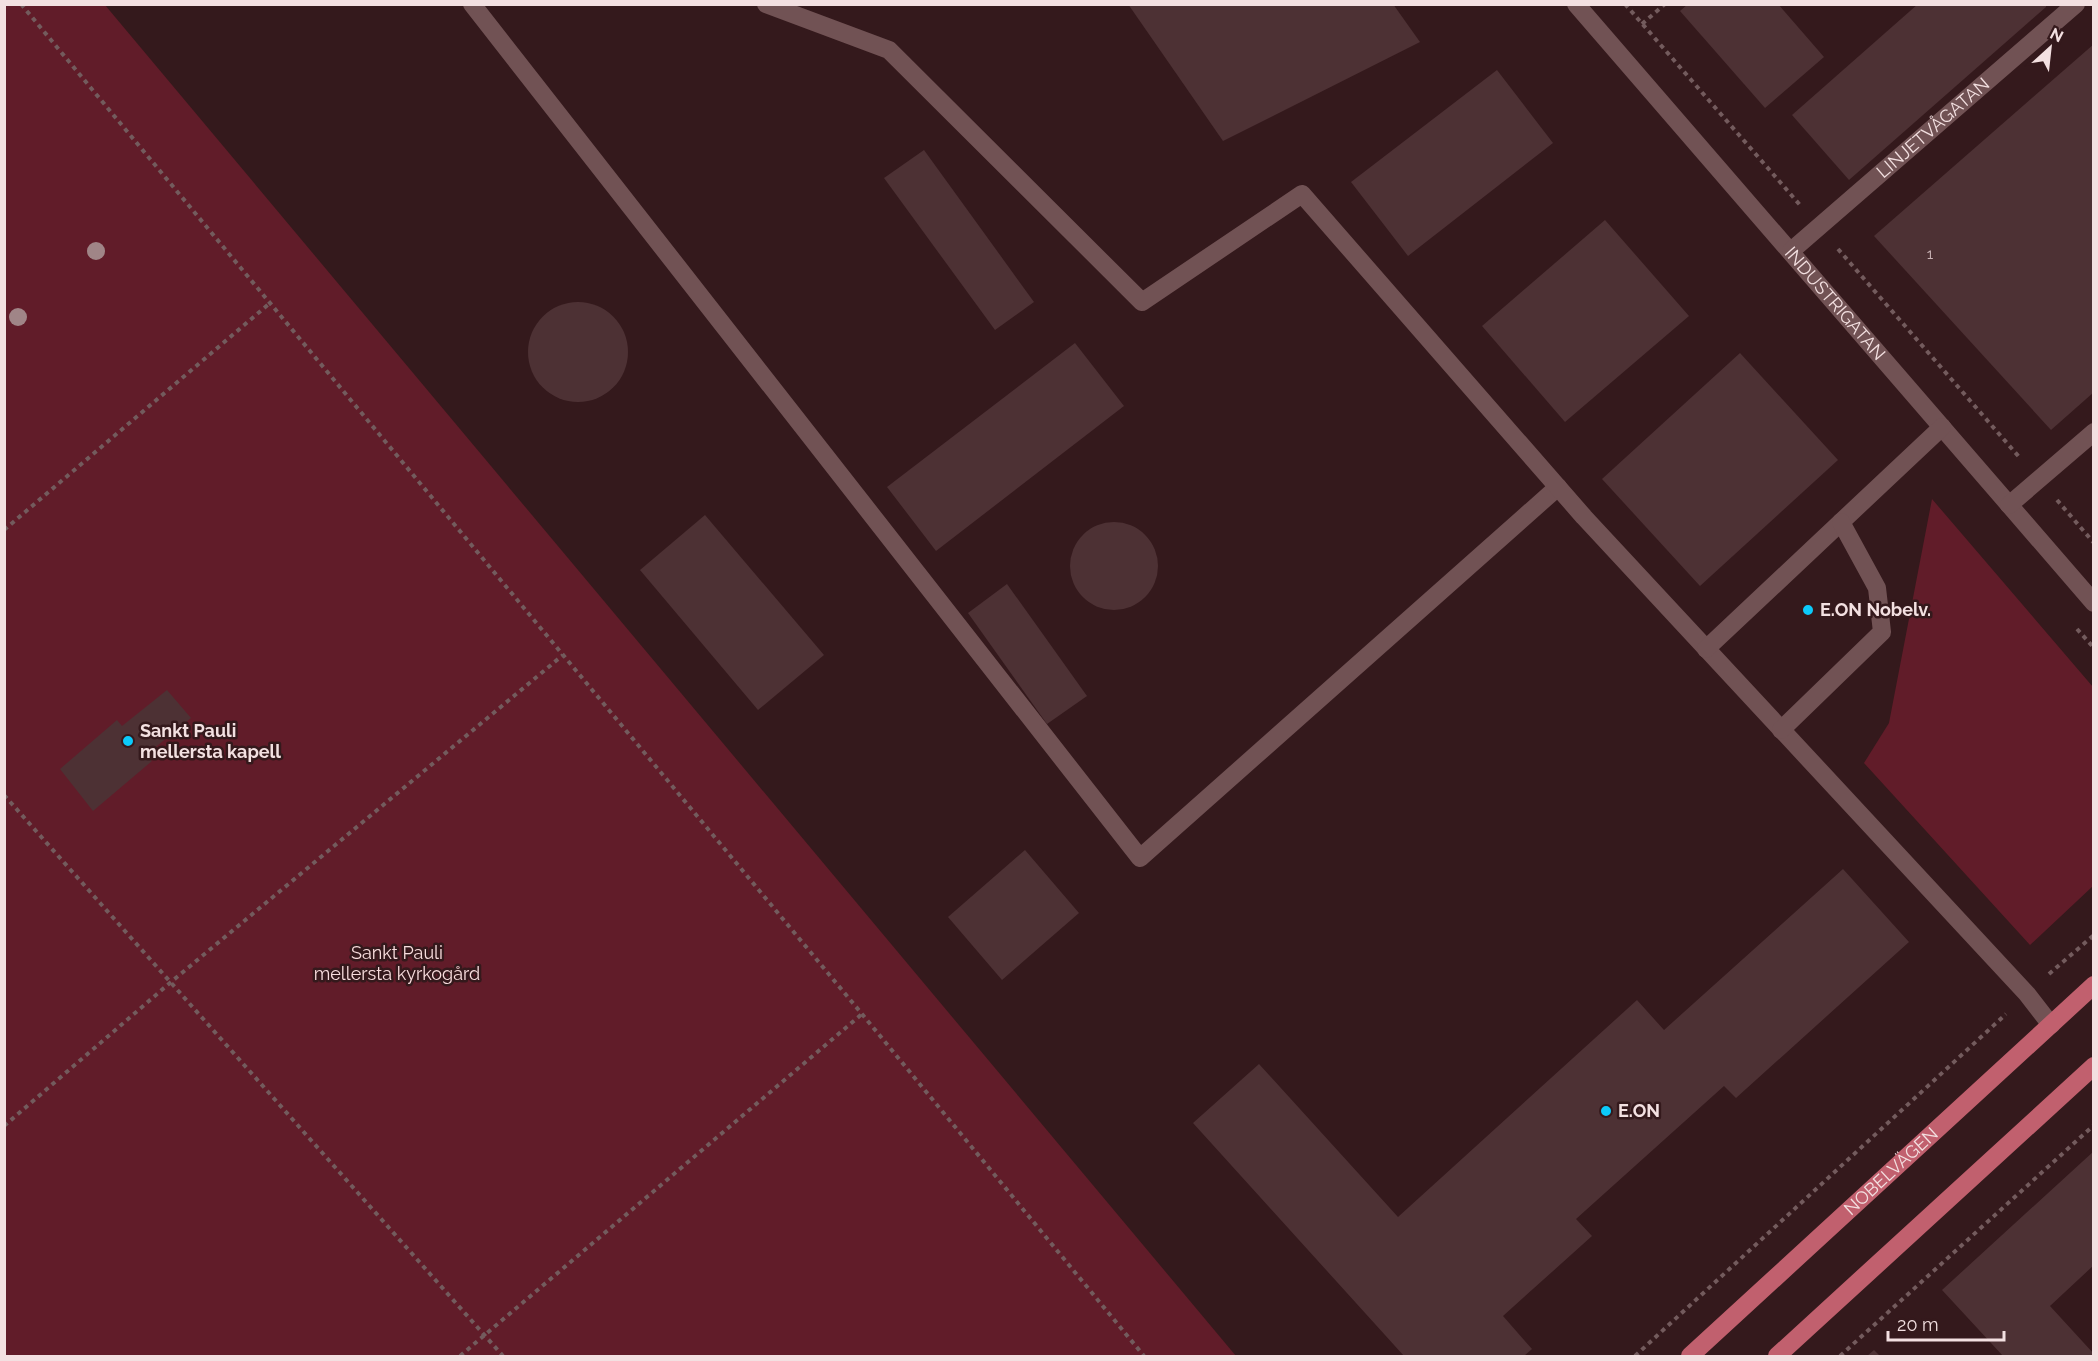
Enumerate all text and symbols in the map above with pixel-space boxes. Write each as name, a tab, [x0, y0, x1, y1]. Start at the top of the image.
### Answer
north arrow	[2020, 18, 2080, 78]
text: N	[2047, 24, 2066, 46]
street label: LINJETVÅGATAN	[1872, 73, 1993, 182]
street label: INDUSTRIGATAN	[1781, 242, 1890, 364]
house number: 1	[1927, 245, 1934, 263]
place label: E.ON Nobelv.	[1820, 599, 1931, 620]
marker: E.ON Nobelv.	[1801, 603, 1815, 617]
place label: Sankt Pauli mellersta kapell	[140, 720, 281, 762]
marker: Sankt Pauli mellersta kapell	[121, 734, 135, 748]
park label: Sankt Pauli mellersta kyrkogård	[314, 942, 480, 984]
place label: E.ON	[1618, 1100, 1660, 1121]
marker: E.ON	[1599, 1104, 1613, 1118]
street label: NOBELVÄGEN	[1840, 1123, 1942, 1219]
scale bar	[1888, 1304, 2004, 1342]
text: 20 m	[1897, 1314, 1939, 1335]

